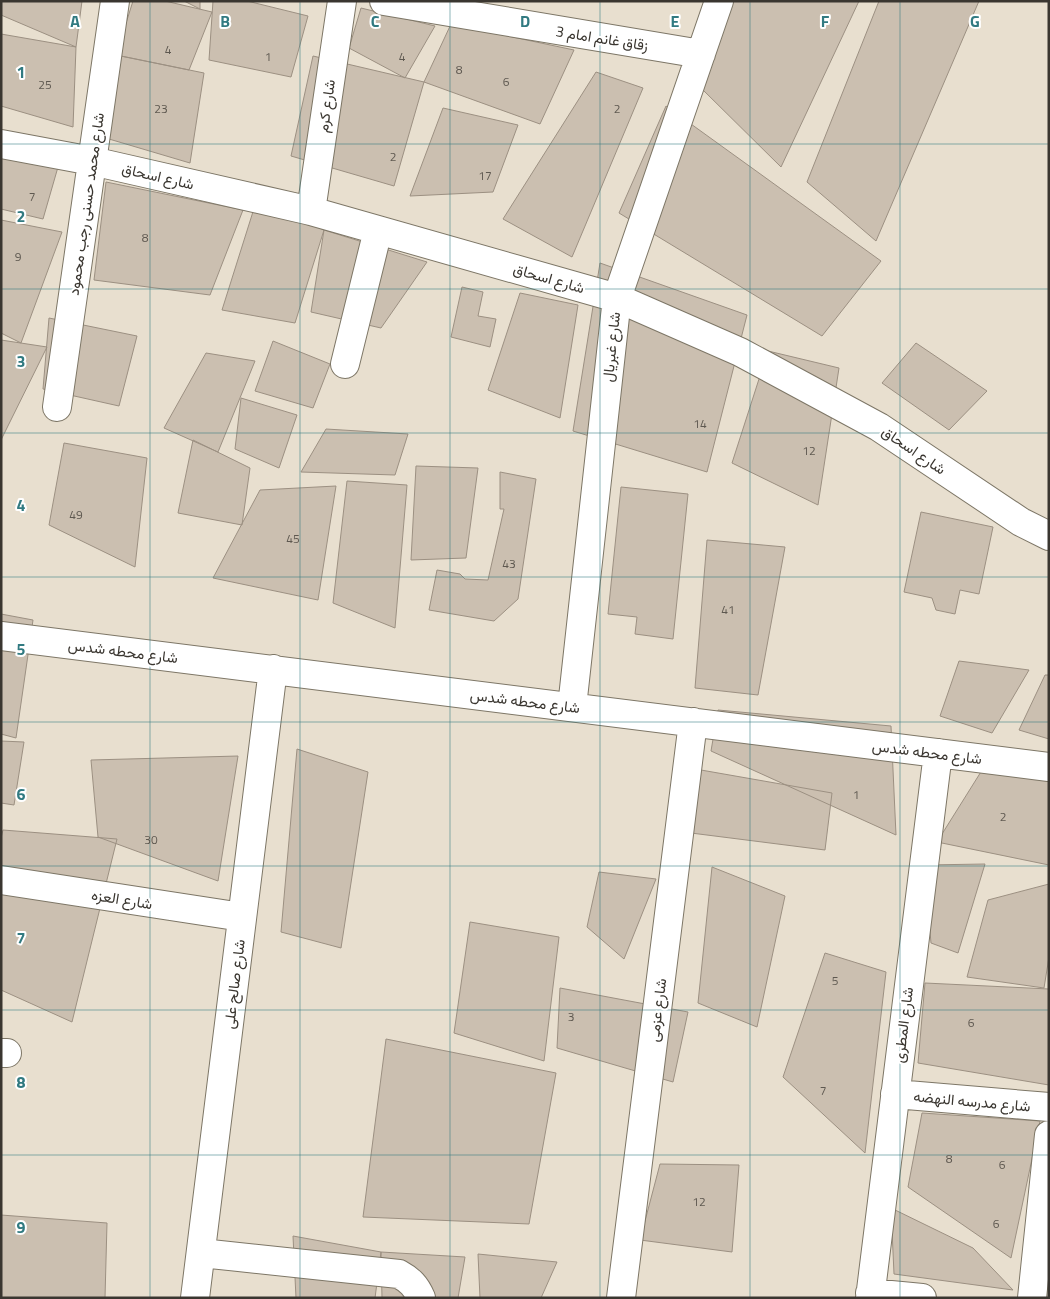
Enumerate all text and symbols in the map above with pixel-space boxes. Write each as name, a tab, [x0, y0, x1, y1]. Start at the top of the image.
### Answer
text: A	[70, 9, 80, 33]
text: B	[220, 9, 230, 33]
text: C	[371, 9, 380, 33]
text: D	[520, 9, 530, 33]
text: E	[671, 9, 680, 33]
text: F	[821, 9, 830, 33]
text: G	[970, 9, 980, 33]
street label: زقاق غانم امام 3	[554, 19, 650, 57]
house number: 4	[165, 40, 172, 59]
house number: 1	[265, 47, 271, 66]
house number: 4	[399, 47, 406, 66]
text: 1	[17, 60, 25, 84]
house number: 8	[456, 60, 463, 79]
house number: 6	[503, 72, 510, 91]
house number: 25	[38, 75, 52, 94]
street label: شارع كرم	[311, 78, 341, 134]
house number: 23	[154, 99, 168, 118]
house number: 2	[614, 99, 620, 118]
street label: شارع محمد حسنى رجب محمود	[62, 111, 110, 297]
house number: 2	[390, 147, 396, 166]
street label: شارع اسحاق	[120, 157, 196, 195]
house number: 17	[478, 166, 492, 185]
house number: 7	[29, 187, 35, 206]
text: 2	[17, 204, 25, 228]
house number: 8	[142, 228, 149, 247]
house number: 9	[15, 247, 22, 266]
street label: شارع اسحاق	[511, 257, 588, 299]
street label: شارع غبريال	[596, 311, 626, 383]
text: 3	[17, 349, 25, 373]
house number: 14	[693, 414, 707, 433]
street label: شارع اسحاق	[877, 420, 951, 480]
house number: 12	[802, 441, 816, 460]
text: 4	[17, 493, 26, 517]
house number: 49	[69, 505, 83, 524]
house number: 45	[286, 529, 300, 548]
house number: 43	[502, 554, 516, 573]
house number: 41	[721, 600, 735, 619]
street label: شارع محطه شدس	[67, 633, 179, 669]
text: 5	[17, 637, 26, 661]
street label: شارع محطه شدس	[469, 683, 581, 719]
street label: شارع محطه شدس	[871, 734, 983, 770]
text: 6	[17, 782, 26, 806]
house number: 1	[853, 785, 859, 804]
house number: 2	[1000, 807, 1006, 826]
house number: 30	[144, 830, 158, 849]
street label: شارع العزه	[90, 883, 154, 915]
text: 7	[17, 926, 25, 950]
street label: شارع صالح على	[217, 938, 251, 1030]
house number: 5	[832, 971, 839, 990]
street label: شارع عزمى	[642, 977, 672, 1043]
street label: شارع المطرى	[887, 986, 919, 1064]
house number: 3	[568, 1007, 574, 1026]
house number: 6	[968, 1013, 975, 1032]
text: 8	[17, 1070, 26, 1094]
house number: 7	[820, 1081, 826, 1100]
street label: شارع مدرسه النهضه	[913, 1084, 1032, 1118]
house number: 8	[946, 1149, 953, 1168]
house number: 6	[999, 1155, 1006, 1174]
house number: 12	[692, 1192, 706, 1211]
house number: 6	[993, 1214, 1000, 1233]
text: 9	[17, 1215, 26, 1239]

